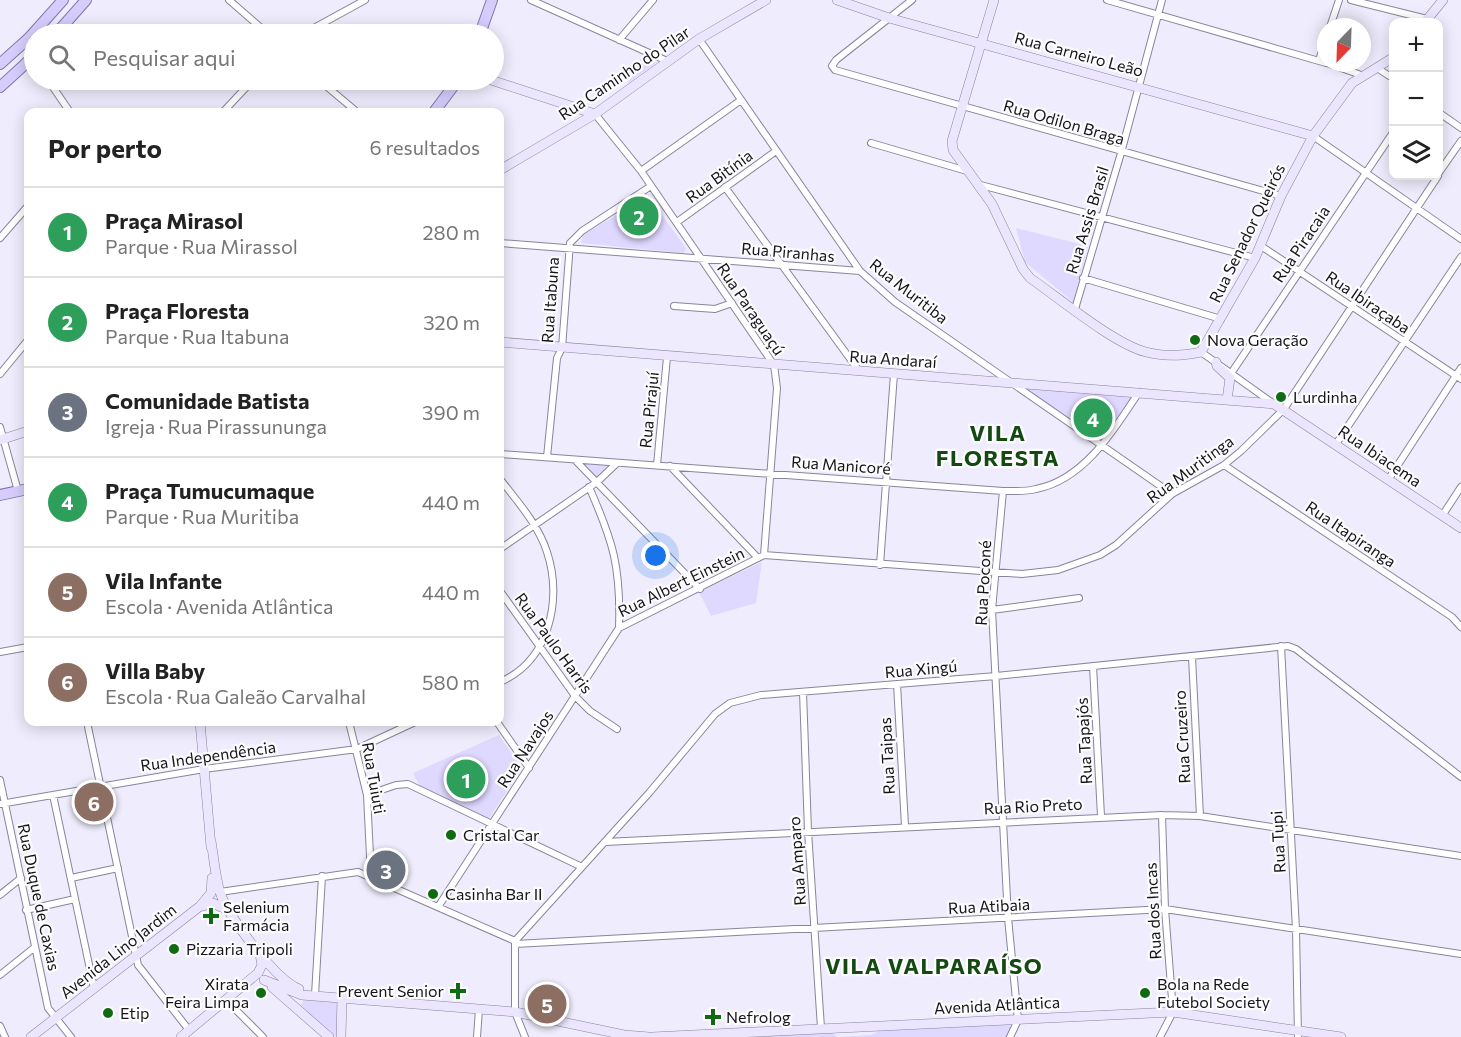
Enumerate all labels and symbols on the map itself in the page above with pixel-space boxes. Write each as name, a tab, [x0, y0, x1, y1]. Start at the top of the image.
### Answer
north arrow	[1317, 18, 1371, 72]
street label: Rua Caminho do Pilar	[554, 21, 693, 124]
street label: Rua Carneiro Leão	[1013, 27, 1146, 80]
street label: Rua Odilon Braga	[1001, 95, 1127, 148]
street label: Rua Bitínia	[682, 145, 756, 206]
street label: Rua Senador Queirós	[1205, 160, 1288, 305]
street label: Rua Assis Brasil	[1061, 164, 1112, 276]
pin: 2	[620, 194, 658, 238]
street label: Rua Piracaia	[1268, 202, 1333, 286]
street label: Rua Piranhas	[741, 238, 836, 265]
street label: Rua Muritiba	[866, 254, 952, 327]
street label: Rua Itabuna	[537, 256, 562, 344]
street label: Rua Paraguaçú	[714, 259, 789, 358]
street label: Rua Ibiraçaba	[1322, 266, 1414, 337]
place label: Nova Geração	[1207, 330, 1308, 349]
marker: Nova Geração	[1188, 333, 1202, 347]
street label: Rua Andaraí	[849, 346, 938, 371]
street label: Rua Pirajuí	[635, 370, 662, 449]
place label: Lurdinha	[1293, 387, 1357, 406]
marker: Lurdinha	[1274, 390, 1288, 404]
pin: 4	[1074, 396, 1112, 440]
district label: VILA FLORESTA	[936, 419, 1060, 471]
street label: Rua Ibiacema	[1335, 421, 1425, 490]
street label: Rua Muritinga	[1143, 431, 1237, 506]
street label: Rua Manicoré	[791, 452, 891, 477]
street label: Rua Itapiranga	[1303, 496, 1400, 571]
street label: Rua Poconé	[971, 540, 994, 626]
your location	[641, 541, 670, 570]
street label: Rua Albert Einstein	[615, 543, 747, 620]
street label: Rua Paulo Harris	[512, 589, 597, 697]
street label: Rua Xingú	[884, 656, 958, 681]
street label: Rua Cruzeiro	[1170, 690, 1193, 784]
street label: Rua Tapajós	[1072, 697, 1095, 785]
street label: Rua Navajos	[493, 706, 557, 791]
street label: Rua Taipas	[875, 717, 898, 795]
street label: Rua Independência	[139, 737, 277, 774]
street label: Rua Tuiuti	[359, 741, 390, 815]
pin: 1	[446, 756, 486, 802]
pin: 6	[74, 780, 113, 824]
street label: Rua Rio Preto	[983, 793, 1083, 818]
street label: Rua Tupi	[1266, 810, 1289, 874]
street label: Rua Amparo	[784, 816, 809, 906]
street label: Rua Duque de Caxias	[15, 822, 64, 972]
place label: Cristal Car	[463, 825, 540, 844]
marker: Cristal Car	[444, 828, 458, 842]
pin: 3	[366, 848, 406, 892]
street label: Rua dos Incas	[1140, 862, 1165, 960]
place label: Casinha Bar II	[445, 884, 543, 903]
marker: Casinha Bar II	[426, 887, 440, 901]
street label: Rua Atibaia	[947, 894, 1031, 917]
place label: Selenium Farmácia	[223, 897, 290, 934]
street label: Avenida Lino Jardim	[56, 899, 180, 1002]
marker: Selenium Farmácia	[204, 909, 218, 923]
place label: Pizzaria Tripoli	[186, 939, 293, 958]
marker: Pizzaria Tripoli	[167, 942, 181, 956]
district label: VILA VALPARAÍSO	[825, 952, 1043, 979]
place label: Xirata Feira Limpa	[165, 974, 249, 1011]
place label: Bola na Rede Futebol Society	[1157, 974, 1270, 1011]
place label: Prevent Senior	[337, 981, 445, 1000]
marker: Prevent Senior	[449, 982, 467, 1000]
pin: 5	[528, 982, 566, 1026]
marker: Xirata Feira Limpa	[254, 986, 268, 1000]
marker: Bola na Rede Futebol Society	[1138, 986, 1152, 1000]
street label: Avenida Atlântica	[933, 992, 1060, 1017]
place label: Etip	[120, 1003, 149, 1022]
marker: Etip	[101, 1006, 115, 1020]
place label: Nefrolog	[726, 1007, 791, 1026]
marker: Nefrolog	[704, 1008, 722, 1026]

